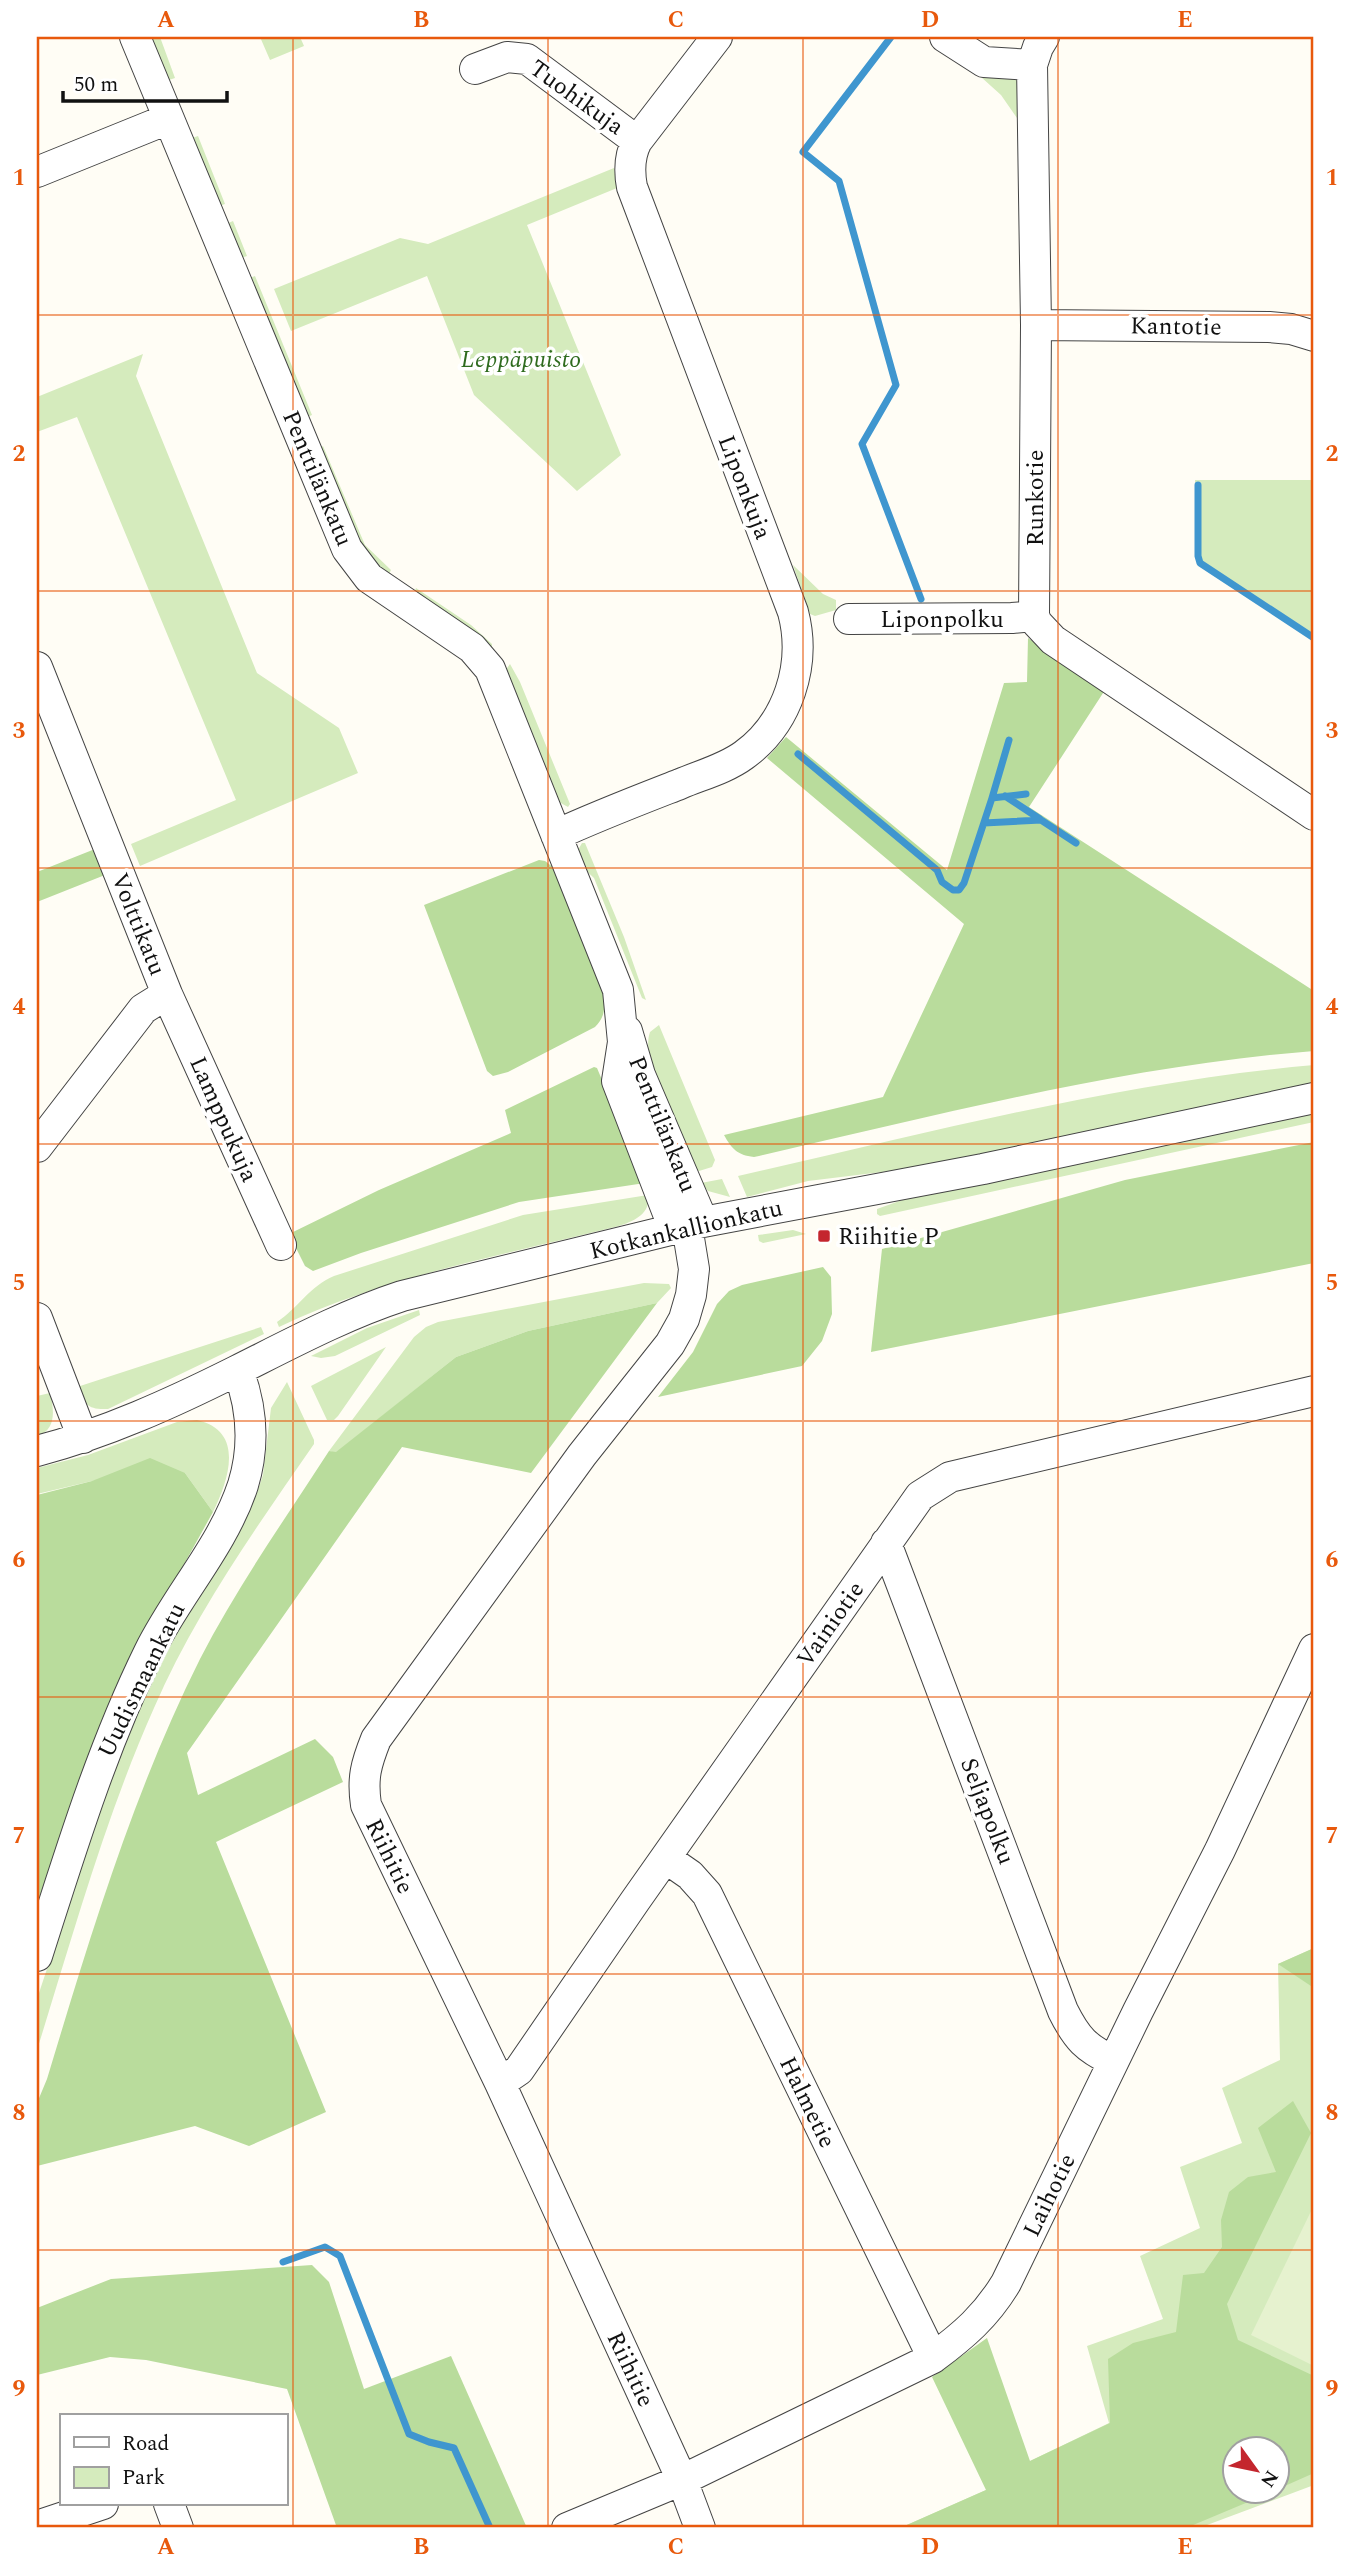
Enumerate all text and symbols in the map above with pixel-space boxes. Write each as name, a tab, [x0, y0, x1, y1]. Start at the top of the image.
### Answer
text: A	[157, 3, 175, 38]
text: B	[413, 3, 429, 38]
text: C	[668, 3, 684, 38]
text: D	[921, 3, 939, 38]
text: E	[1177, 3, 1193, 38]
street label: Tuohikuja	[521, 51, 632, 145]
scale bar	[63, 60, 228, 104]
text: 50 m	[74, 69, 118, 101]
text: 1	[13, 161, 25, 196]
text: 1	[1326, 161, 1338, 196]
street label: Kantotie	[1130, 308, 1222, 346]
park label: Leppäpuisto	[461, 342, 581, 378]
street label: Penttilänkatu	[272, 405, 362, 552]
street label: Liponkuja	[708, 430, 781, 545]
text: 2	[13, 437, 26, 472]
text: 2	[1326, 437, 1339, 472]
street label: Runkotie	[1018, 450, 1054, 546]
street label: Liponpolku	[880, 602, 1004, 638]
text: 3	[13, 714, 26, 749]
text: 3	[1326, 714, 1339, 749]
street label: Volttikatu	[101, 868, 175, 981]
text: 4	[13, 990, 26, 1025]
text: 4	[1326, 990, 1339, 1025]
street label: Lamppukuja	[179, 1051, 267, 1188]
street label: Penttilänkatu	[618, 1051, 706, 1198]
street label: Kotkankallionkatu	[586, 1190, 786, 1270]
place label: Riihitie P	[838, 1219, 939, 1255]
marker: Riihitie P	[816, 1228, 832, 1244]
text: 5	[13, 1266, 25, 1301]
text: 5	[1326, 1266, 1338, 1301]
text: 6	[13, 1543, 26, 1578]
text: 6	[1326, 1543, 1339, 1578]
street label: Vainiotie	[788, 1574, 874, 1675]
street label: Uudismaankatu	[89, 1597, 195, 1764]
street label: Seljapolku	[950, 1753, 1024, 1870]
street label: Riihitie	[355, 1813, 423, 1900]
text: 7	[13, 1819, 25, 1854]
text: 7	[1326, 1819, 1338, 1854]
street label: Halmetie	[769, 2051, 845, 2154]
text: 8	[13, 2096, 25, 2131]
text: 8	[1326, 2096, 1338, 2131]
street label: Laihotie	[1014, 2148, 1086, 2243]
street label: Riihitie	[597, 2326, 663, 2413]
text: 9	[13, 2372, 26, 2407]
text: 9	[1326, 2372, 1339, 2407]
legend	[60, 2414, 287, 2506]
text: Road	[122, 2428, 169, 2460]
north arrow	[1222, 2436, 1292, 2506]
text: Park	[122, 2462, 166, 2494]
text: N	[1253, 2464, 1285, 2493]
text: A	[157, 2530, 175, 2565]
text: B	[413, 2530, 429, 2565]
text: C	[668, 2530, 684, 2565]
text: D	[921, 2530, 939, 2565]
text: E	[1177, 2530, 1193, 2565]

